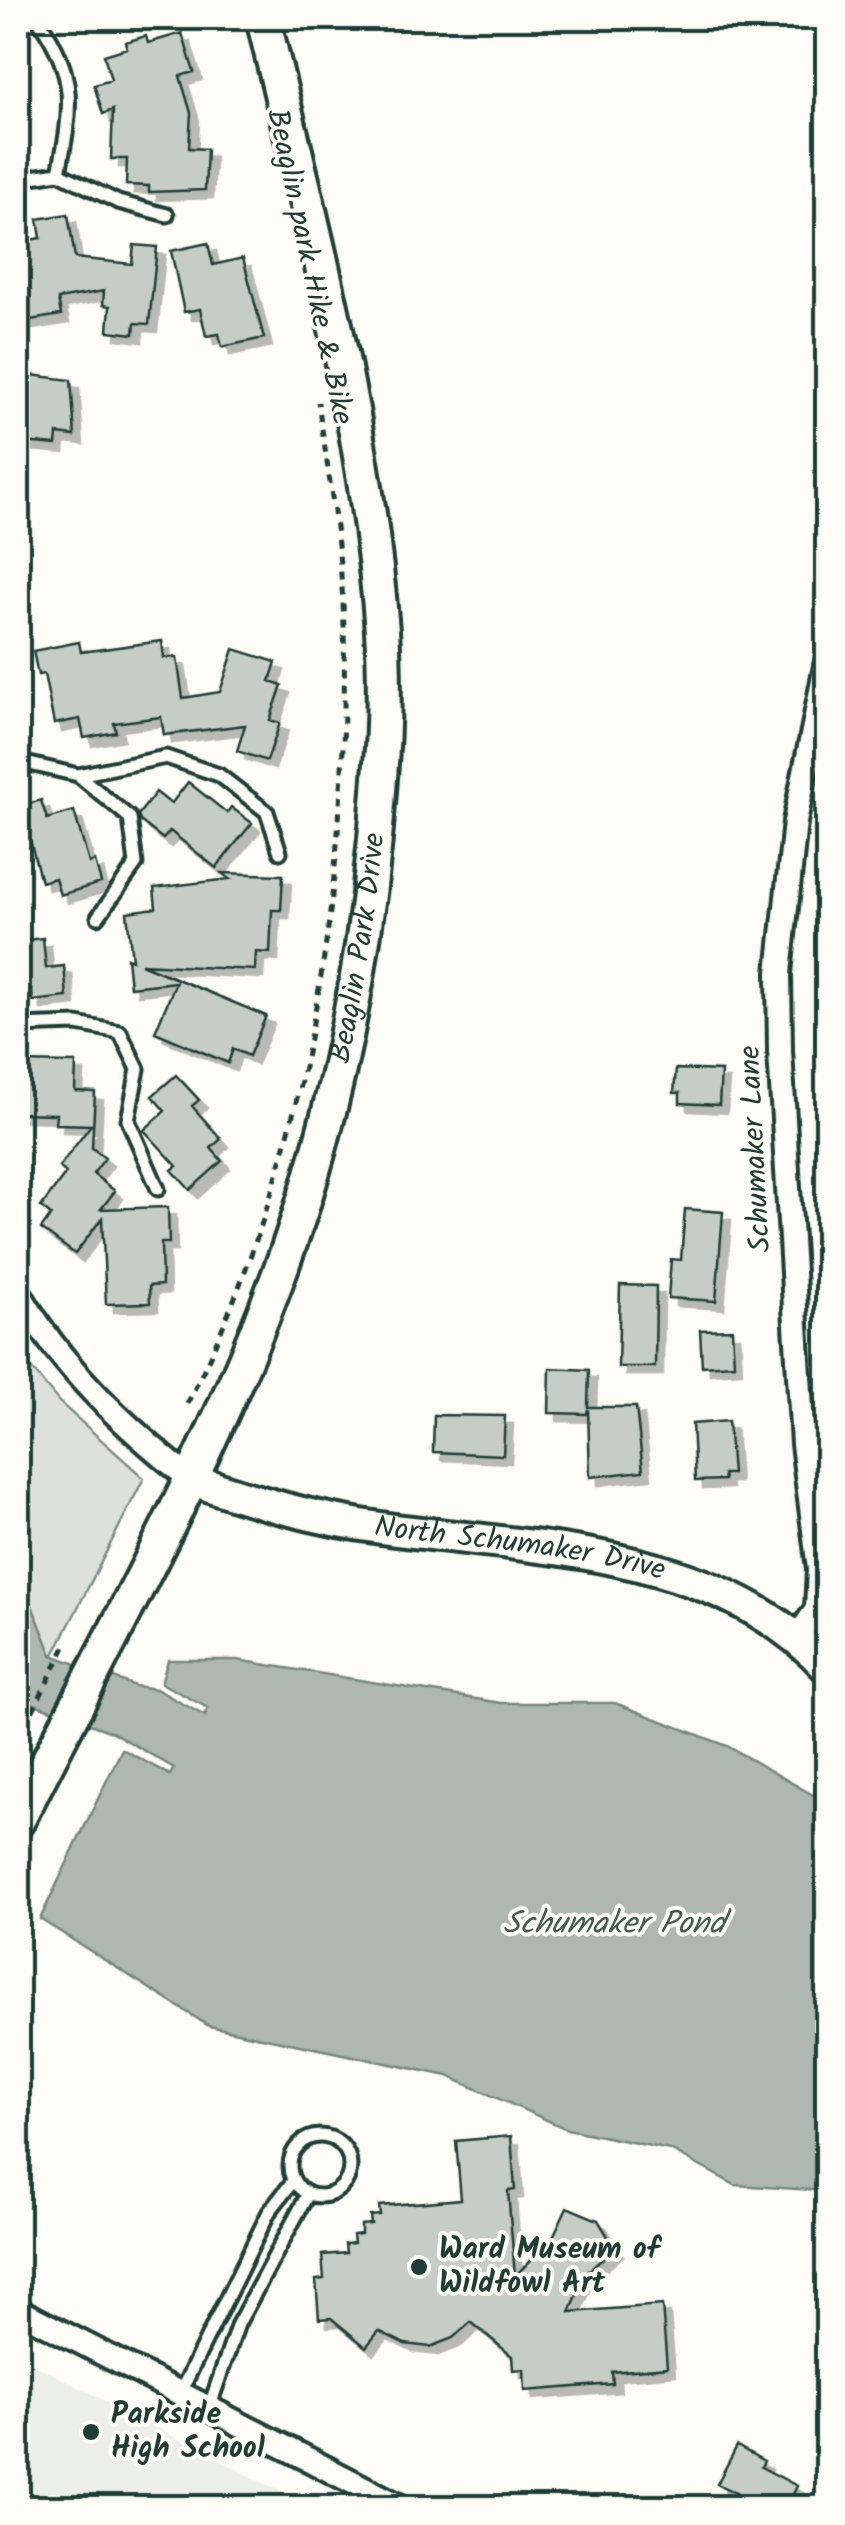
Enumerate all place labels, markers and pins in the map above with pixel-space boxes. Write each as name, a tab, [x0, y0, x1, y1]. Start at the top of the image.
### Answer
place label: Ward Museum of Wildfowl Art	[439, 2226, 663, 2308]
marker: Ward Museum of Wildfowl Art	[408, 2256, 430, 2278]
place label: Parkside High School	[111, 2391, 265, 2473]
marker: Parkside High School	[80, 2421, 102, 2443]

